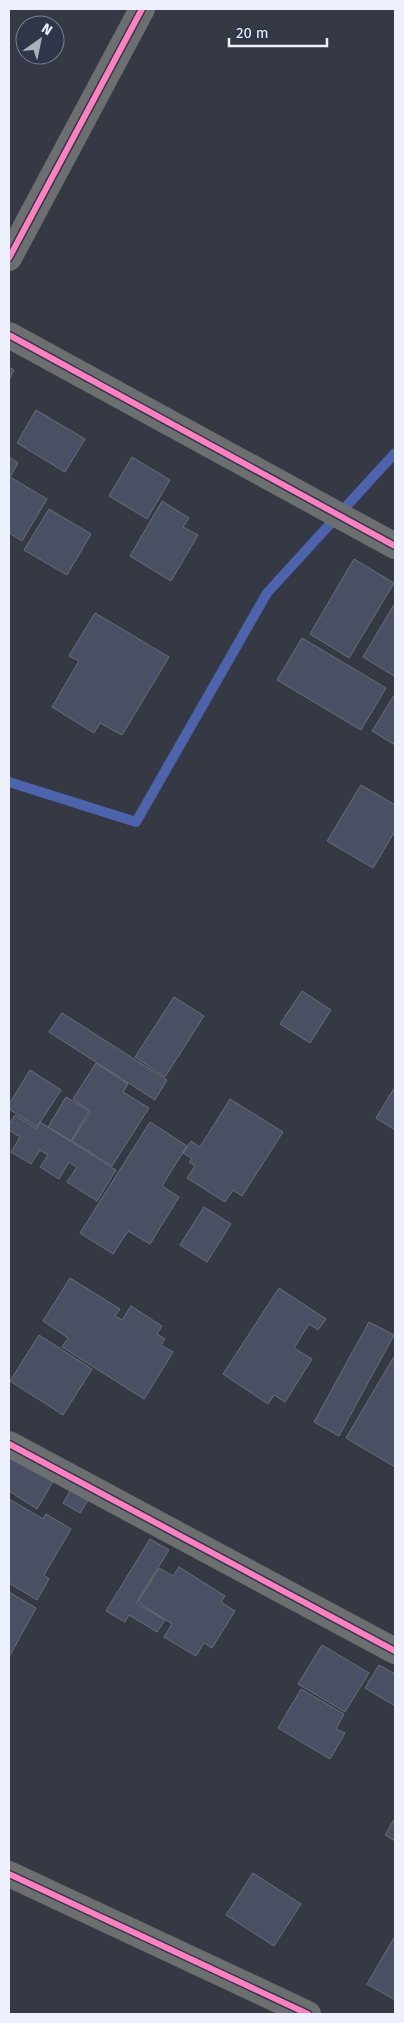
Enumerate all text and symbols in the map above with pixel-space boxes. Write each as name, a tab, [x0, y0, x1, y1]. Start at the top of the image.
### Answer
north arrow	[15, 15, 65, 65]
scale bar	[229, 15, 326, 47]
text: N	[38, 20, 55, 39]
text: 20 m	[236, 24, 269, 42]

